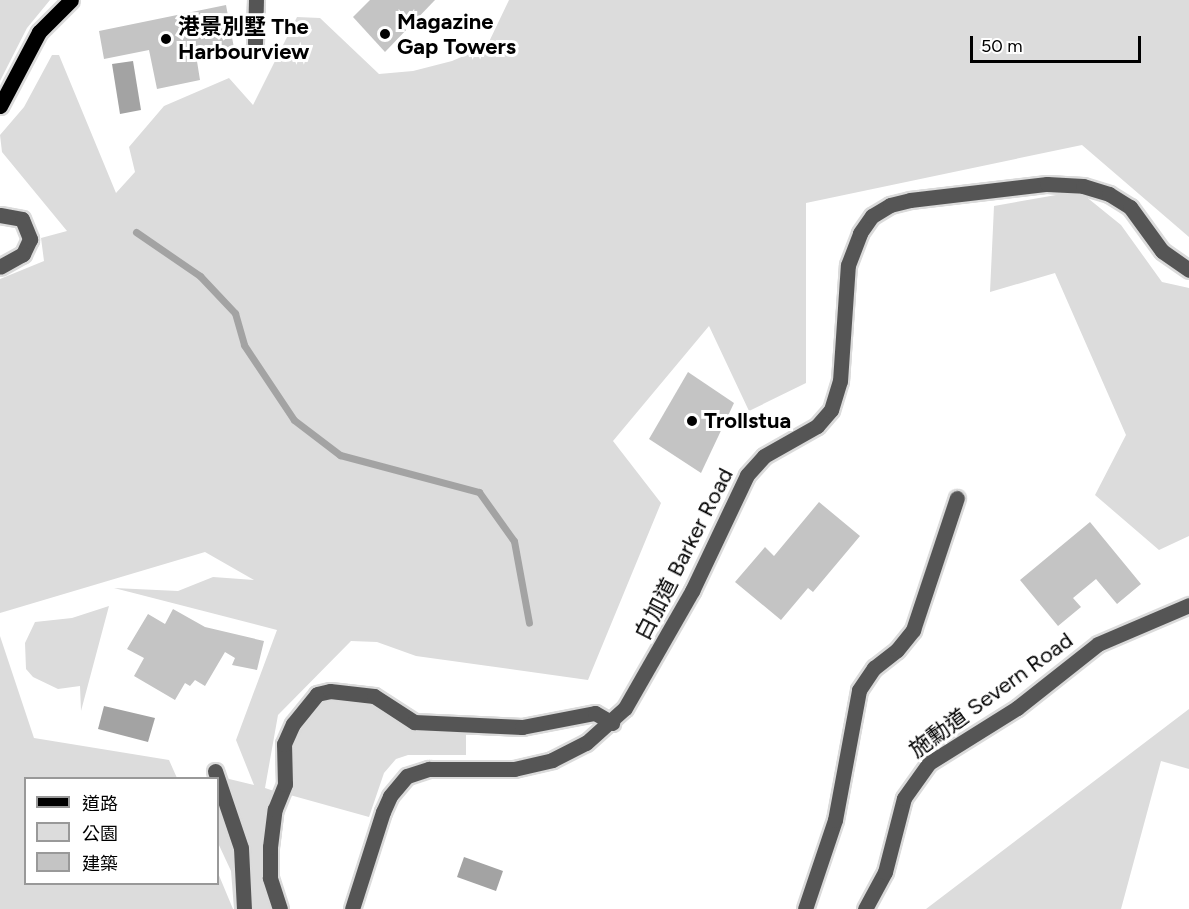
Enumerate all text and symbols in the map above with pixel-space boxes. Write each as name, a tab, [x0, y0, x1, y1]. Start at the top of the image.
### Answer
place label: Magazine Gap Towers	[397, 8, 516, 60]
place label: 港景別墅 The Harbourview	[178, 13, 309, 64]
scale bar	[973, 24, 1144, 62]
marker: Magazine Gap Towers	[378, 27, 392, 41]
marker: 港景別墅 The Harbourview	[159, 32, 173, 46]
text: 50 m	[981, 35, 1023, 57]
place label: Trollstua	[704, 408, 791, 434]
marker: Trollstua	[685, 414, 699, 428]
street label: 白加道 Barker Road	[629, 464, 739, 644]
street label: 施勳道 Severn Road	[904, 627, 1078, 763]
legend	[24, 777, 219, 885]
text: 道路	[82, 793, 118, 815]
text: 公園	[82, 823, 118, 845]
text: 建築	[82, 853, 118, 875]

